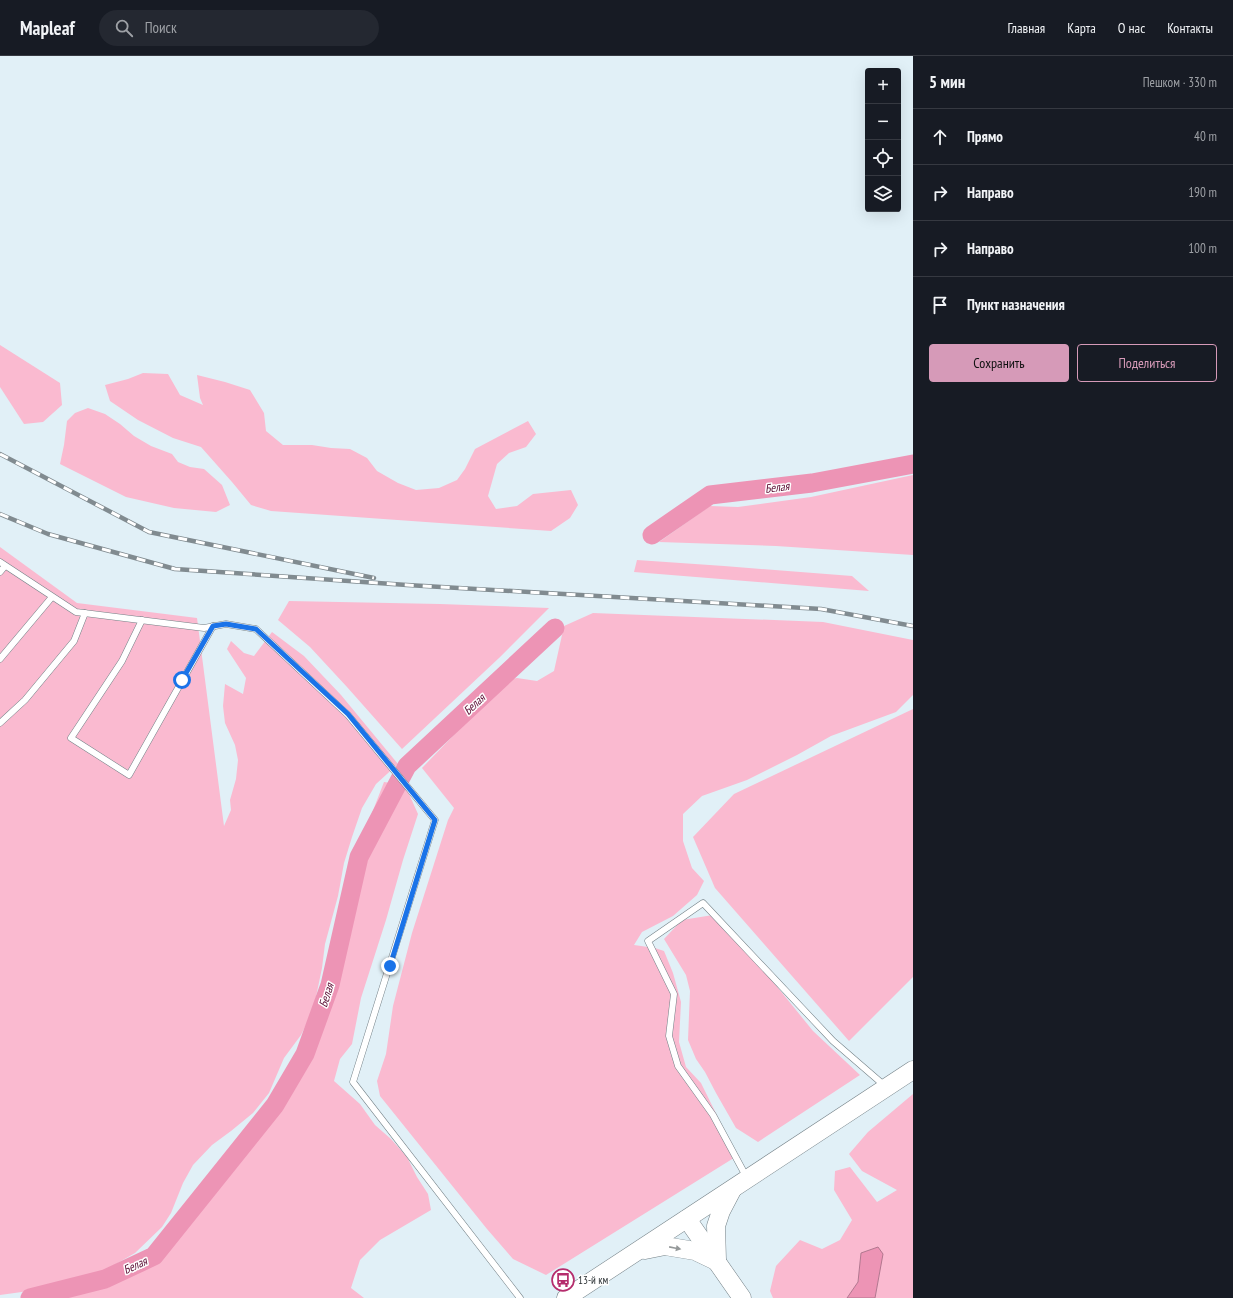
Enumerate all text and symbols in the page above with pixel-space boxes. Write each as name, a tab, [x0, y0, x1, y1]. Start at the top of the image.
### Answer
search box	[99, 10, 379, 46]
text: Mapleaf	[20, 16, 75, 40]
icon: search	[113, 17, 135, 39]
text: Поиск	[145, 18, 177, 37]
text: Главная	[1007, 19, 1045, 37]
text: Карта	[1067, 19, 1096, 37]
text: О нас	[1118, 19, 1145, 37]
text: Контакты	[1167, 19, 1213, 37]
map controls	[865, 68, 901, 212]
button: +	[865, 68, 901, 104]
text: 5 мин	[929, 71, 965, 93]
text: Пешком · 330 m	[1143, 74, 1217, 91]
button: −	[865, 104, 901, 140]
icon: ahead	[929, 126, 951, 148]
text: Прямо	[967, 127, 1003, 146]
text: 40 m	[1194, 128, 1217, 145]
button: locate	[865, 140, 901, 176]
button: layers	[865, 176, 901, 212]
icon: right	[929, 182, 951, 204]
text: Направо	[967, 183, 1014, 202]
text: 190 m	[1188, 184, 1217, 201]
icon: right	[929, 238, 951, 260]
text: Направо	[967, 239, 1014, 258]
text: 100 m	[1188, 240, 1217, 257]
icon: arrive	[929, 294, 951, 316]
text: Пункт назначения	[967, 295, 1065, 314]
button: Сохранить	[929, 344, 1069, 382]
button: Поделиться	[1077, 344, 1217, 382]
water label: Белая	[764, 478, 791, 496]
route start	[173, 671, 191, 689]
water label: Белая	[460, 689, 489, 718]
route end	[381, 957, 399, 975]
water label: Белая	[315, 980, 337, 1009]
one-way arrow	[669, 1245, 681, 1251]
water label: Белая	[121, 1252, 150, 1277]
bus stop icon: 13-й км	[550, 1267, 576, 1293]
place label: 13-й км	[578, 1273, 609, 1287]

